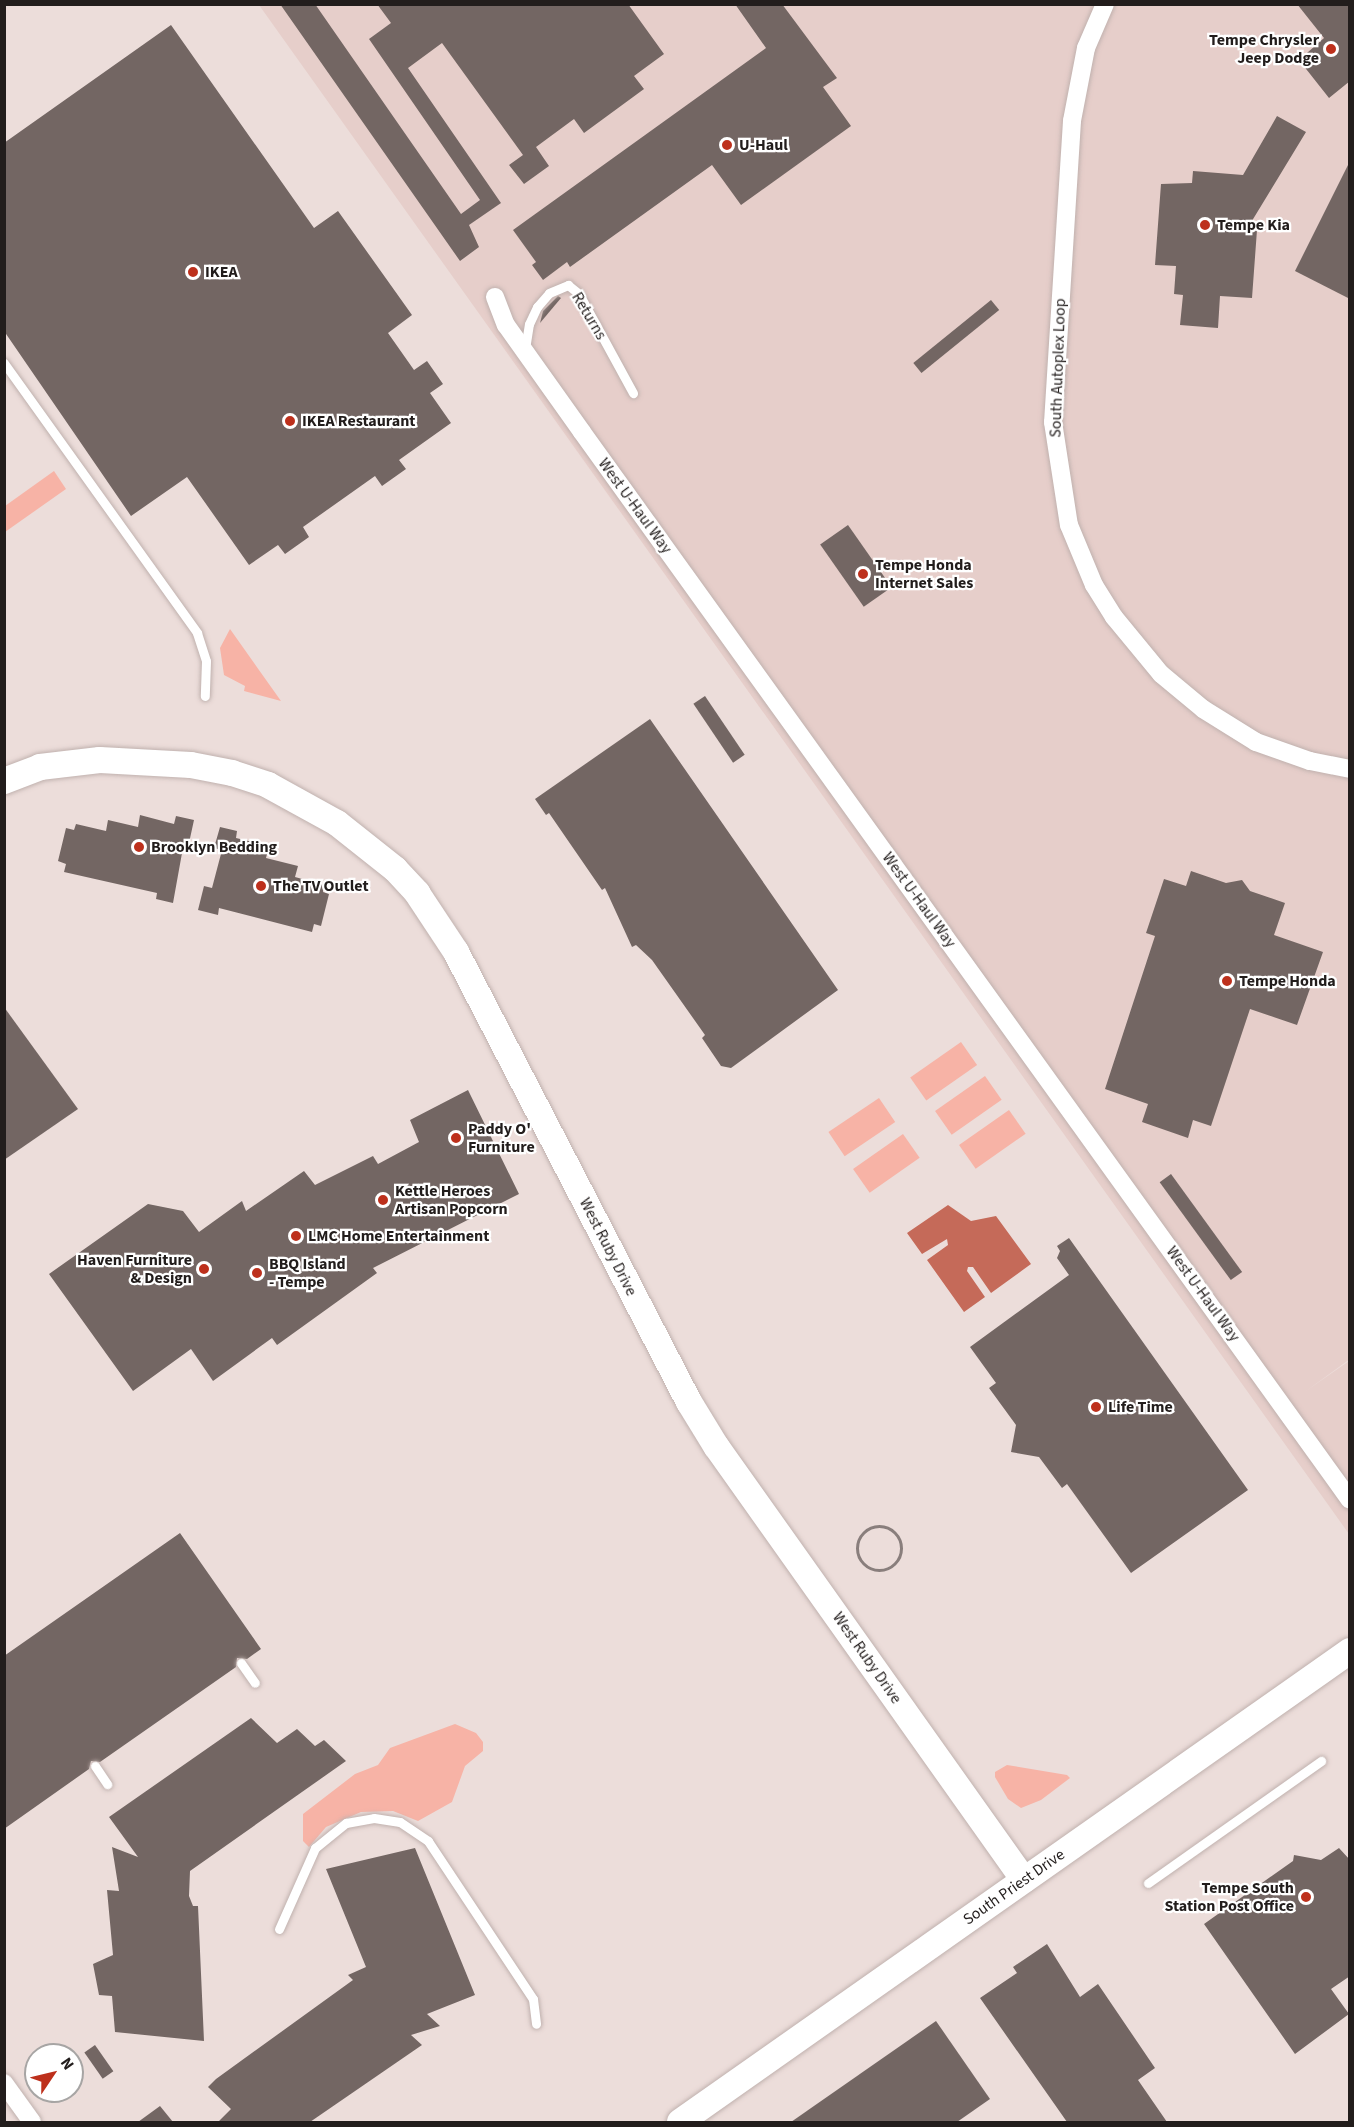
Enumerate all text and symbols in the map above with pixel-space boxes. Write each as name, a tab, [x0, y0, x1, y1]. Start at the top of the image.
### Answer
place label: Tempe Chrysler Jeep Dodge	[1209, 30, 1319, 68]
marker: Tempe Chrysler Jeep Dodge	[1324, 42, 1338, 56]
place label: U-Haul	[739, 135, 788, 155]
marker: U-Haul	[720, 138, 734, 152]
place label: Tempe Kia	[1217, 215, 1290, 235]
marker: Tempe Kia	[1198, 218, 1212, 232]
place label: IKEA	[205, 262, 238, 282]
marker: IKEA	[186, 265, 200, 279]
street label: Returns	[567, 289, 611, 343]
street label: South Autoplex Loop	[1046, 298, 1070, 438]
place label: IKEA Restaurant	[302, 411, 415, 431]
marker: IKEA Restaurant	[283, 414, 297, 428]
street label: West U-Haul Way	[594, 455, 676, 557]
place label: Tempe Honda Internet Sales	[875, 555, 973, 593]
marker: Tempe Honda Internet Sales	[856, 567, 870, 581]
place label: Brooklyn Bedding	[151, 837, 277, 857]
marker: Brooklyn Bedding	[132, 840, 146, 854]
street label: West U-Haul Way	[878, 849, 960, 951]
place label: The TV Outlet	[273, 876, 369, 896]
marker: The TV Outlet	[254, 879, 268, 893]
place label: Tempe Honda	[1239, 971, 1336, 991]
marker: Tempe Honda	[1220, 974, 1234, 988]
place label: Paddy O' Furniture	[468, 1119, 535, 1157]
marker: Paddy O' Furniture	[449, 1131, 463, 1145]
place label: Kettle Heroes Artisan Popcorn	[395, 1181, 508, 1219]
marker: Kettle Heroes Artisan Popcorn	[376, 1193, 390, 1207]
street label: West Ruby Drive	[575, 1195, 641, 1299]
place label: LMC Home Entertainment	[308, 1226, 489, 1246]
marker: LMC Home Entertainment	[289, 1229, 303, 1243]
street label: West U-Haul Way	[1162, 1243, 1244, 1345]
place label: Haven Furniture & Design	[77, 1250, 192, 1288]
place label: BBQ Island - Tempe	[269, 1254, 346, 1292]
marker: Haven Furniture & Design	[197, 1262, 211, 1276]
marker: BBQ Island - Tempe	[250, 1266, 264, 1280]
place label: Life Time	[1108, 1397, 1173, 1417]
marker: Life Time	[1089, 1400, 1103, 1414]
street label: West Ruby Drive	[828, 1608, 906, 1708]
street label: South Priest Drive	[960, 1845, 1068, 1929]
place label: Tempe South Station Post Office	[1165, 1878, 1294, 1916]
marker: Tempe South Station Post Office	[1299, 1890, 1313, 1904]
north arrow	[24, 2043, 84, 2103]
text: N	[55, 2053, 79, 2074]

